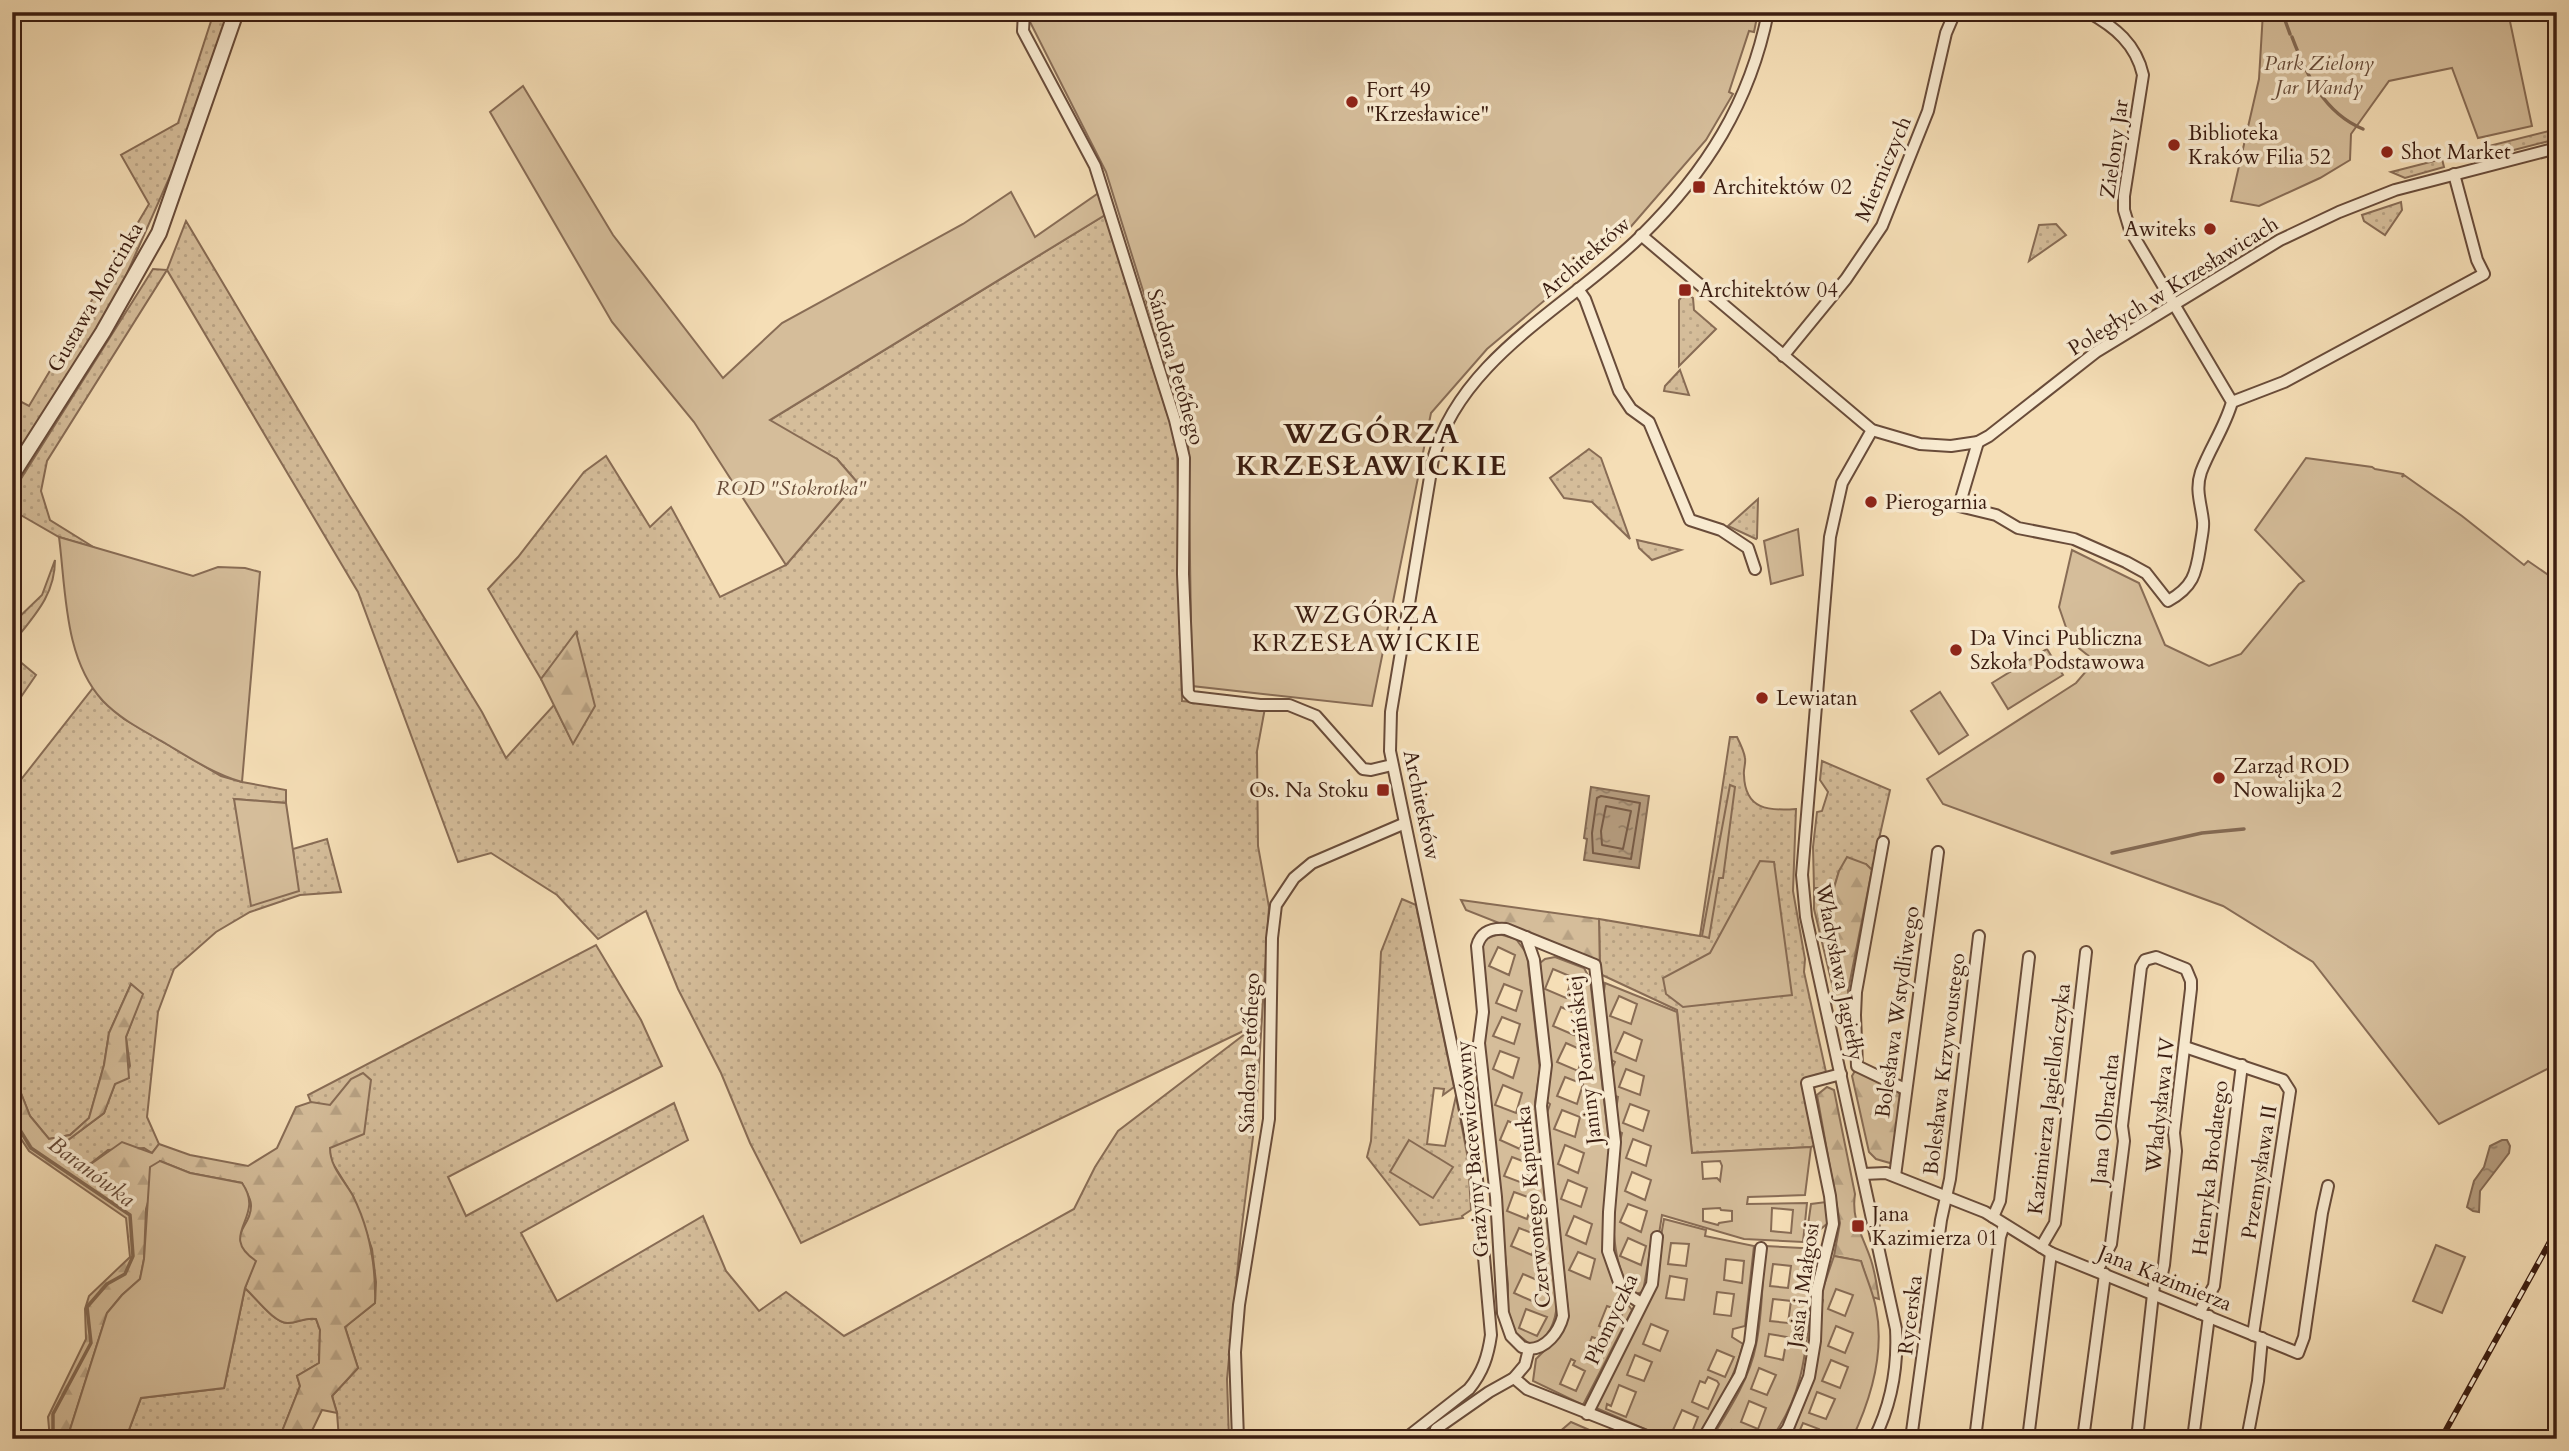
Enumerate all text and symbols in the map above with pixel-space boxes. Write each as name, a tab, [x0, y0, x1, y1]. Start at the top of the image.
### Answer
park label: Park Zielony Jar Wandy	[2264, 49, 2374, 102]
place label: Fort 49 "Krzesławice"	[1366, 76, 1489, 129]
marker: Fort 49 "Krzesławice"	[1344, 94, 1360, 110]
street label: Zielony Jar	[2093, 97, 2136, 200]
street label: Mierniczych	[1848, 112, 1919, 226]
place label: Biblioteka Kraków Filia 52	[2188, 119, 2331, 172]
marker: Biblioteka Kraków Filia 52	[2166, 137, 2182, 153]
place label: Shot Market	[2401, 138, 2511, 167]
marker: Shot Market	[2379, 144, 2395, 160]
place label: Architektów 02	[1713, 173, 1852, 202]
marker: Architektów 02	[1691, 179, 1707, 195]
street label: Poległych w Krzesławicach	[2062, 209, 2284, 363]
street label: Architektów	[1534, 210, 1637, 305]
place label: Awiteks	[2124, 215, 2196, 244]
street label: Gustawa Morcinka	[41, 217, 150, 378]
marker: Awiteks	[2202, 221, 2218, 237]
place label: Architektów 04	[1699, 276, 1838, 305]
marker: Architektów 04	[1677, 282, 1693, 298]
street label: Sándora Petőfiego	[1139, 286, 1212, 448]
district label: WZGÓRZA KRZESŁAWICKIE	[1235, 415, 1509, 485]
park label: ROD "Stokrotka"	[716, 474, 867, 503]
place label: Pierogarnia	[1885, 488, 1987, 517]
marker: Pierogarnia	[1863, 494, 1879, 510]
district label: WZGÓRZA KRZESŁAWICKIE	[1252, 599, 1482, 660]
place label: Da Vinci Publiczna Szkoła Podstawowa	[1970, 624, 2145, 677]
marker: Da Vinci Publiczna Szkoła Podstawowa	[1948, 642, 1964, 658]
place label: Lewiatan	[1776, 684, 1858, 713]
marker: Lewiatan	[1754, 690, 1770, 706]
street label: Architektów	[1396, 747, 1447, 863]
place label: Zarząd ROD Nowalijka 2	[2233, 752, 2350, 805]
marker: Zarząd ROD Nowalijka 2	[2211, 770, 2227, 786]
place label: Os. Na Stoku	[1249, 776, 1369, 805]
marker: Os. Na Stoku	[1375, 782, 1391, 798]
street label: Władysława Jagiełły	[1808, 880, 1871, 1063]
street label: Bolesława Wstydliwego	[1868, 904, 1927, 1120]
street label: Bolesława Krzywoustego	[1916, 951, 1973, 1177]
street label: Sándora Petőfiego	[1232, 972, 1267, 1134]
street label: Janiny Porazińskiej	[1560, 974, 1610, 1149]
street label: Kazimierza Jagiellończyka	[2021, 982, 2078, 1216]
street label: Władysława IV	[2139, 1035, 2182, 1175]
street label: Grażyny Bacewiczówny	[1449, 1039, 1496, 1259]
street label: Jana Olbrachta	[2084, 1052, 2127, 1189]
street label: Henryka Brodatego	[2185, 1079, 2236, 1257]
street label: Przemysława II	[2235, 1103, 2284, 1241]
street label: Czerwonego Kapturka	[1508, 1104, 1559, 1309]
water label: Baranówka	[42, 1129, 142, 1214]
place label: Jana Kazimierza 01	[1869, 1200, 1998, 1253]
marker: Jana Kazimierza 01	[1850, 1218, 1866, 1234]
street label: Jasia i Małgosi	[1780, 1221, 1827, 1353]
street label: Jana Kazimierza	[2091, 1237, 2236, 1319]
street label: Płomyczka	[1578, 1269, 1645, 1370]
street label: Rycerska	[1891, 1274, 1930, 1356]

